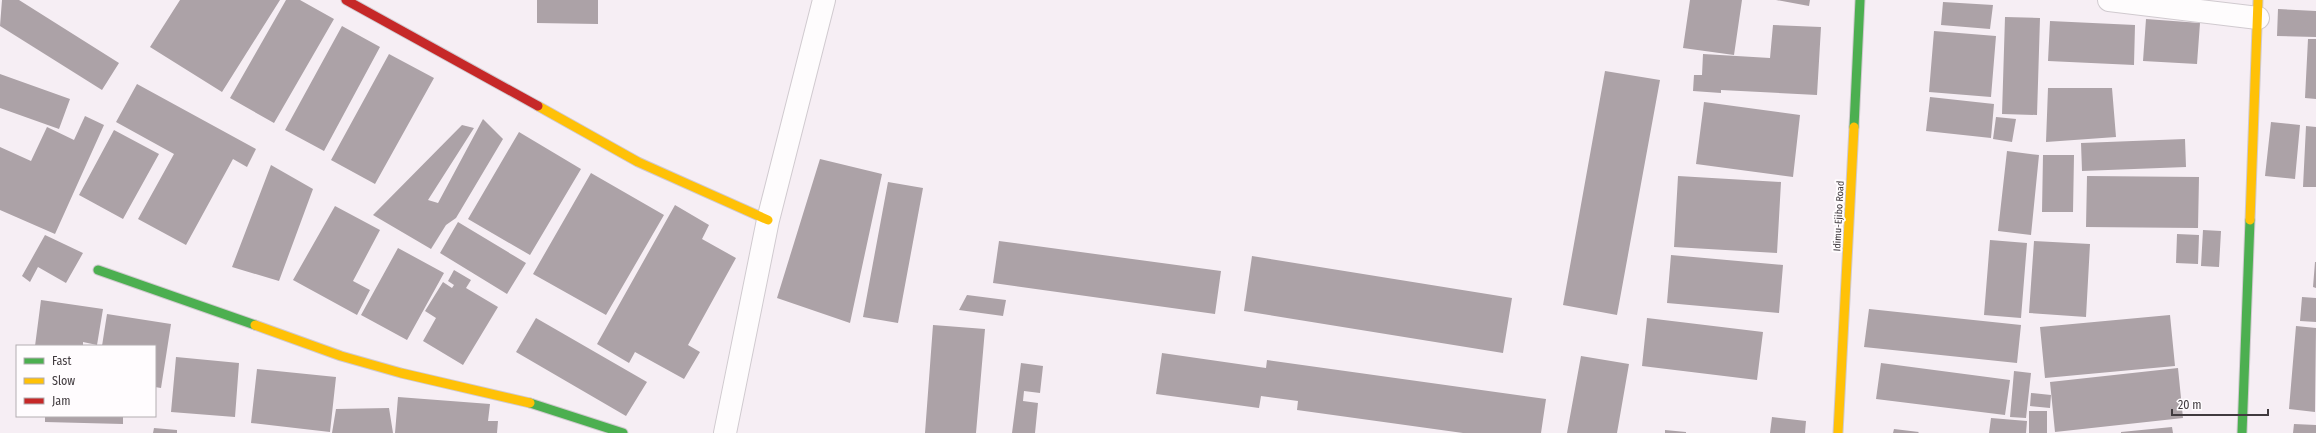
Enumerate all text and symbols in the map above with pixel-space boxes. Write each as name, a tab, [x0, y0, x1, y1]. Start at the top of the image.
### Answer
street label: Idimu-Ejibo Road	[1831, 181, 1847, 252]
legend	[16, 345, 156, 417]
text: Fast	[52, 354, 71, 368]
text: Slow	[52, 374, 75, 388]
scale bar	[2172, 391, 2268, 417]
text: Jam	[52, 394, 70, 408]
text: 20 m	[2178, 398, 2202, 412]

